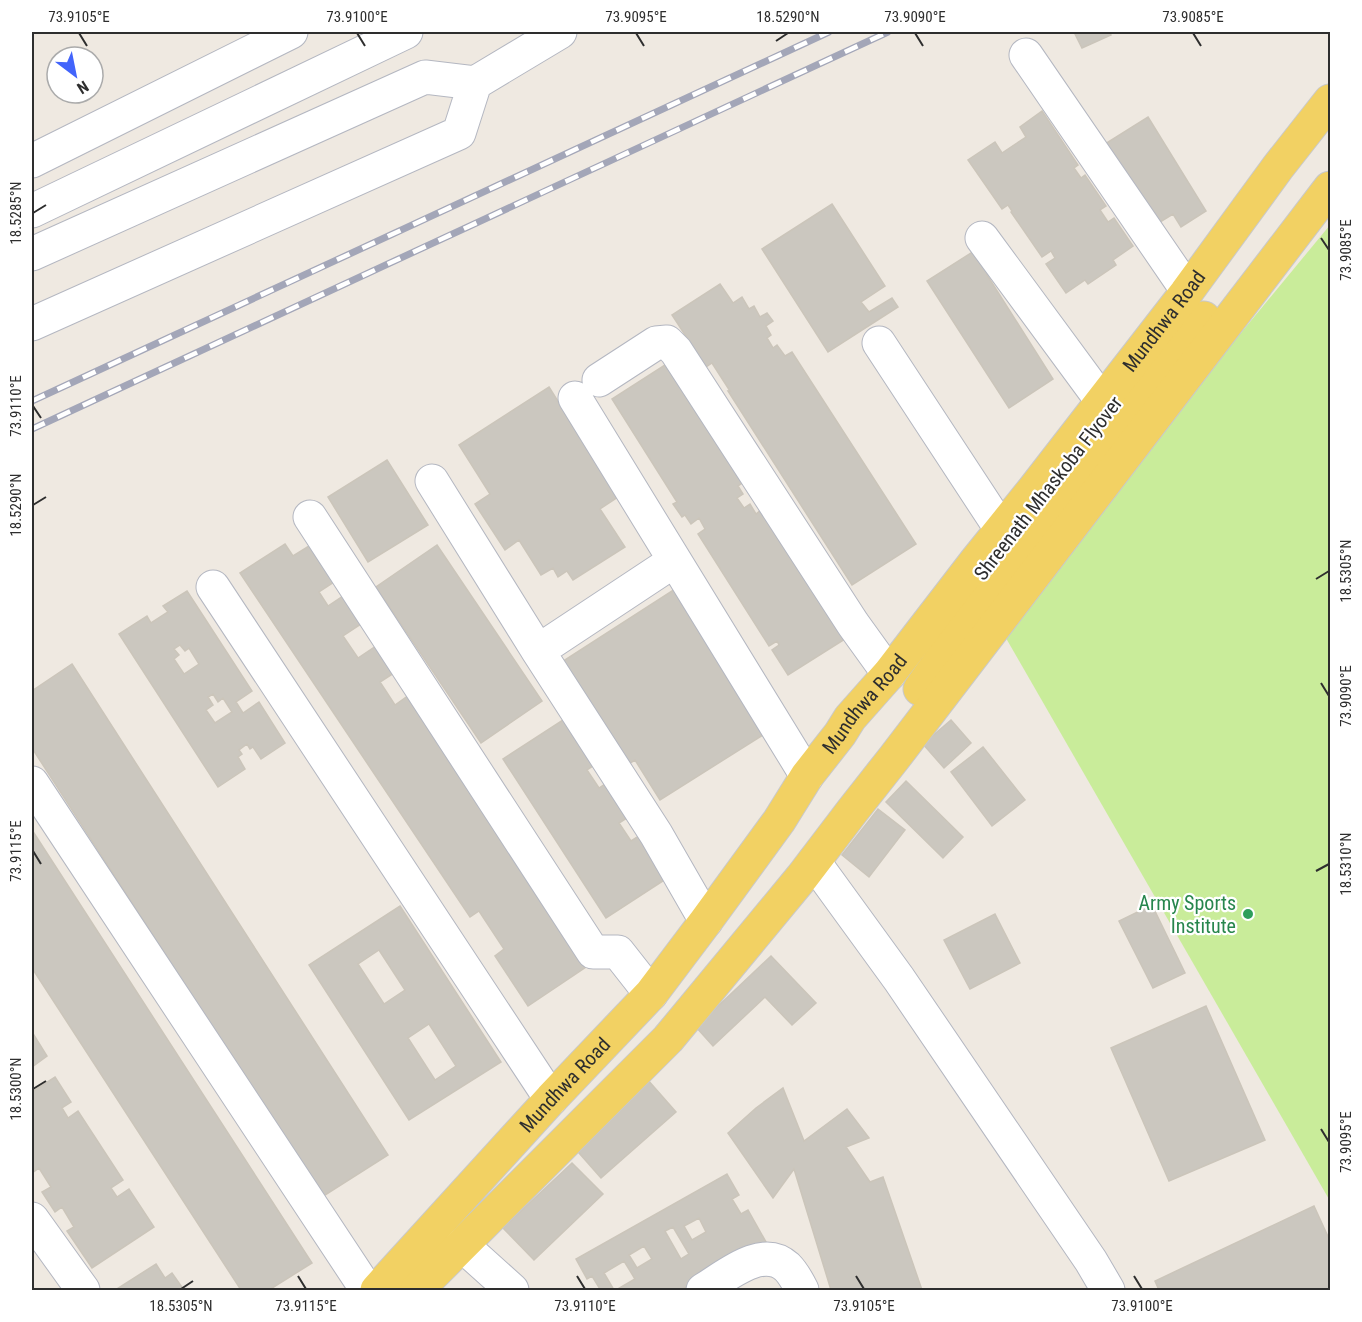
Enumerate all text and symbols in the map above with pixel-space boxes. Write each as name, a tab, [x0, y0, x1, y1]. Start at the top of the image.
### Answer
text: 73.9105°E	[48, 8, 110, 26]
text: 73.9100°E	[326, 8, 388, 26]
text: 73.9095°E	[605, 8, 667, 26]
text: 18.5290°N	[756, 8, 820, 26]
text: 73.9090°E	[884, 8, 946, 26]
text: 73.9085°E	[1162, 8, 1224, 26]
north arrow	[45, 45, 105, 105]
text: N	[73, 77, 92, 98]
text: 18.5285°N	[7, 181, 25, 245]
text: 73.9085°E	[1337, 219, 1355, 281]
street label: Mundhwa Road	[1117, 266, 1210, 377]
text: 73.9110°E	[7, 375, 25, 437]
street label: Shreenath Mhaskoba Flyover	[969, 391, 1127, 585]
text: 18.5290°N	[7, 473, 25, 537]
text: 18.5305°N	[1337, 539, 1355, 603]
street label: Mundhwa Road	[817, 649, 912, 758]
text: 73.9090°E	[1337, 665, 1355, 727]
text: 73.9115°E	[7, 820, 25, 882]
text: 18.5310°N	[1337, 832, 1355, 896]
place label: Army Sports Institute	[1139, 891, 1236, 938]
marker: Army Sports Institute	[1241, 907, 1255, 921]
street label: Mundhwa Road	[514, 1033, 615, 1137]
text: 18.5300°N	[7, 1057, 25, 1121]
text: 73.9095°E	[1337, 1111, 1355, 1173]
text: 18.5305°N	[149, 1297, 213, 1315]
text: 73.9115°E	[275, 1297, 337, 1315]
text: 73.9110°E	[554, 1297, 616, 1315]
text: 73.9105°E	[833, 1297, 895, 1315]
text: 73.9100°E	[1111, 1297, 1173, 1315]

